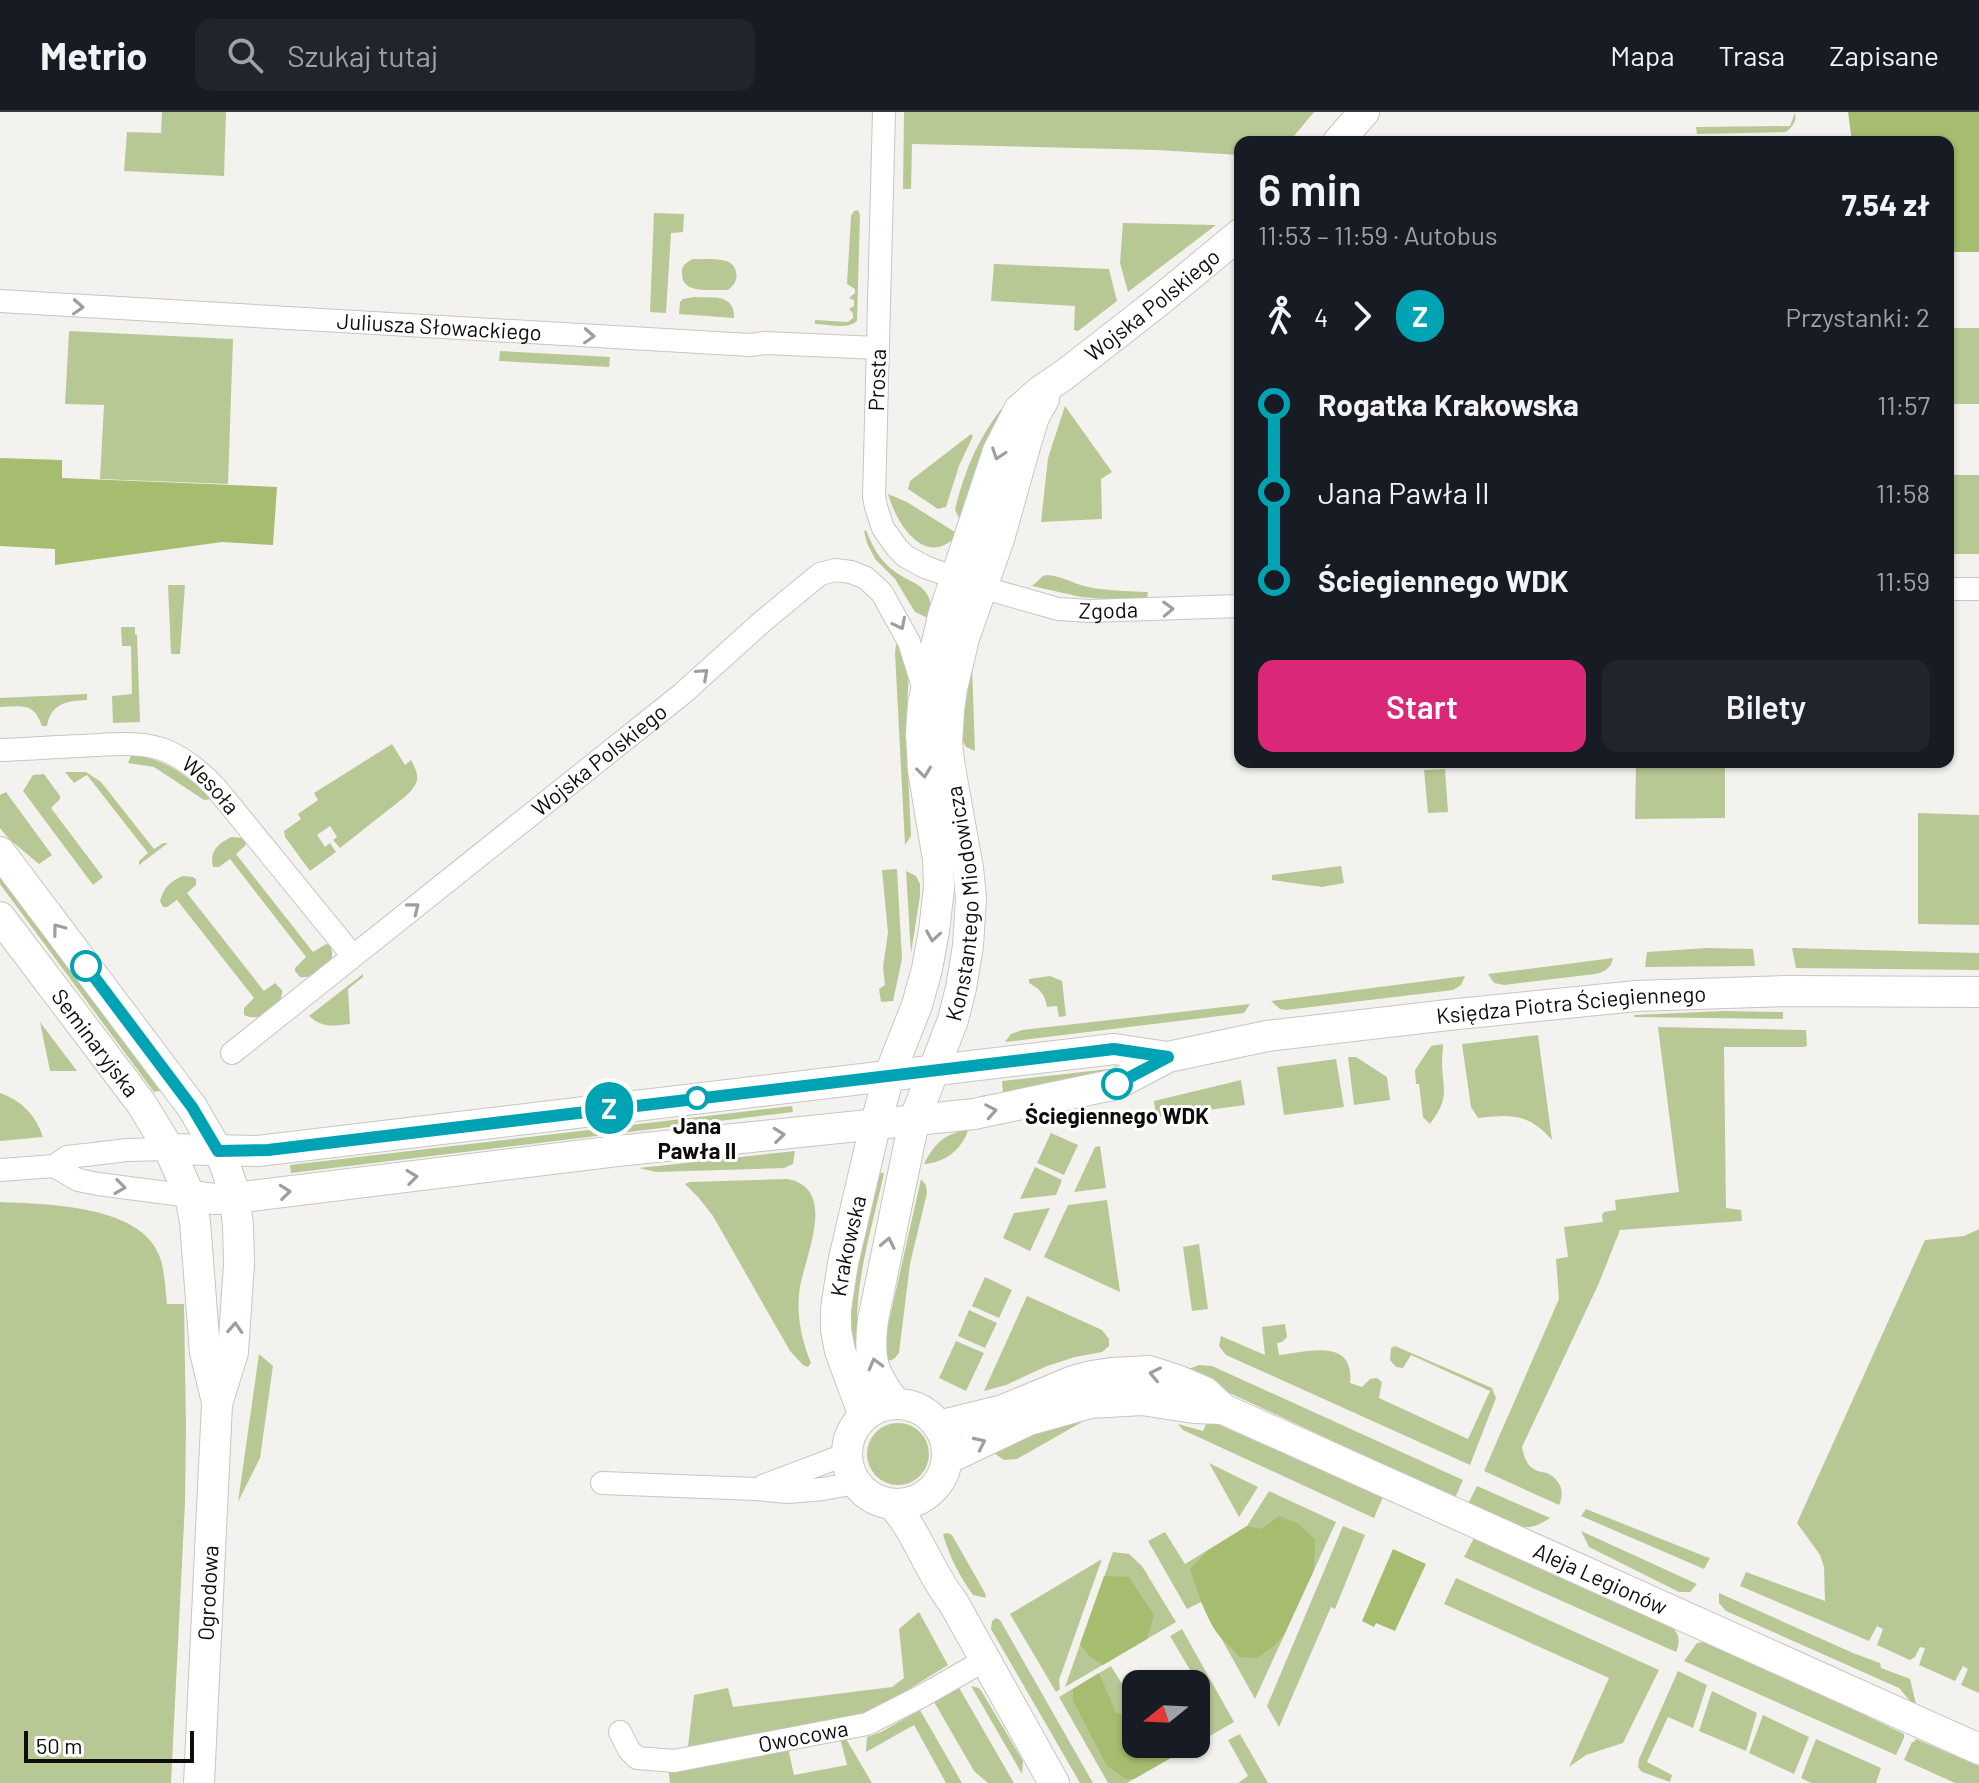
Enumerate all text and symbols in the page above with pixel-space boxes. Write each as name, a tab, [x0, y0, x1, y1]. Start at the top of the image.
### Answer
search box	[195, 19, 755, 91]
text: Metrio	[40, 32, 147, 78]
icon: search	[223, 33, 267, 77]
text: Szukaj tutaj	[287, 37, 438, 73]
text: Mapa	[1610, 38, 1674, 72]
text: Trasa	[1718, 38, 1785, 72]
text: Zapisane	[1829, 38, 1939, 72]
text: 6 min	[1258, 162, 1362, 215]
text: 7.54 zł	[1842, 186, 1930, 222]
text: 11:53 – 11:59 · Autobus	[1258, 219, 1497, 250]
street label: Wojska Polskiego	[1079, 242, 1224, 366]
icon: walk	[1258, 294, 1302, 338]
icon: forward	[1340, 294, 1384, 338]
one-way arrow	[72, 298, 85, 315]
text: Z	[1412, 299, 1428, 333]
text: 4	[1314, 301, 1328, 332]
text: Przystanki: 2	[1785, 301, 1930, 332]
street label: Juliusza Słowackiego	[336, 307, 543, 345]
one-way arrow	[583, 328, 596, 345]
street label: Prosta	[862, 348, 890, 412]
text: Rogatka Krakowska	[1318, 386, 1579, 422]
text: 11:57	[1877, 389, 1930, 420]
one-way arrow	[991, 446, 1007, 460]
text: Jana Pawła II	[1318, 474, 1490, 510]
text: 11:58	[1876, 477, 1930, 508]
text: Ściegiennego WDK	[1318, 562, 1569, 598]
text: 11:59	[1876, 565, 1930, 596]
street label: Zgoda	[1078, 595, 1138, 623]
one-way arrow	[1162, 600, 1175, 617]
one-way arrow	[890, 616, 905, 631]
button: Start	[1258, 660, 1586, 752]
button: Bilety	[1602, 660, 1930, 752]
one-way arrow	[694, 669, 709, 684]
street label: Wojska Polskiego	[526, 697, 671, 821]
street label: Wesoła	[178, 750, 246, 819]
one-way arrow	[915, 765, 932, 779]
street label: Konstantego Miodowicza	[939, 784, 983, 1024]
one-way arrow	[405, 903, 420, 917]
one-way arrow	[53, 923, 68, 937]
one-way arrow	[925, 929, 942, 943]
unlabelled marker	[71, 951, 101, 981]
street label: Księdza Piotra Ściegiennego	[1435, 980, 1707, 1028]
street label: Seminaryjska	[47, 983, 145, 1101]
marker: Ściegiennego WDK	[1102, 1069, 1132, 1099]
line badge: Z	[583, 1082, 635, 1134]
marker: Jana Pawła II	[686, 1087, 708, 1109]
text: Z	[601, 1091, 617, 1125]
place label: Ściegiennego WDK	[1025, 1102, 1209, 1128]
one-way arrow	[985, 1104, 998, 1121]
place label: Jana Pawła II	[658, 1112, 736, 1163]
one-way arrow	[773, 1127, 786, 1144]
one-way arrow	[405, 1169, 419, 1186]
one-way arrow	[114, 1179, 127, 1196]
one-way arrow	[279, 1183, 292, 1200]
street label: Krakowska	[824, 1192, 870, 1298]
one-way arrow	[879, 1237, 896, 1250]
one-way arrow	[226, 1321, 243, 1334]
one-way arrow	[867, 1358, 884, 1372]
one-way arrow	[1149, 1366, 1163, 1383]
one-way arrow	[972, 1437, 987, 1453]
street label: Aleja Legionów	[1530, 1536, 1672, 1619]
street label: Ogrodowa	[192, 1545, 222, 1641]
north arrow	[1122, 1670, 1210, 1758]
map controls	[1122, 1670, 1210, 1758]
street label: Owocowa	[756, 1714, 850, 1757]
scale bar	[24, 1727, 194, 1763]
text: 50 m	[36, 1732, 82, 1758]

